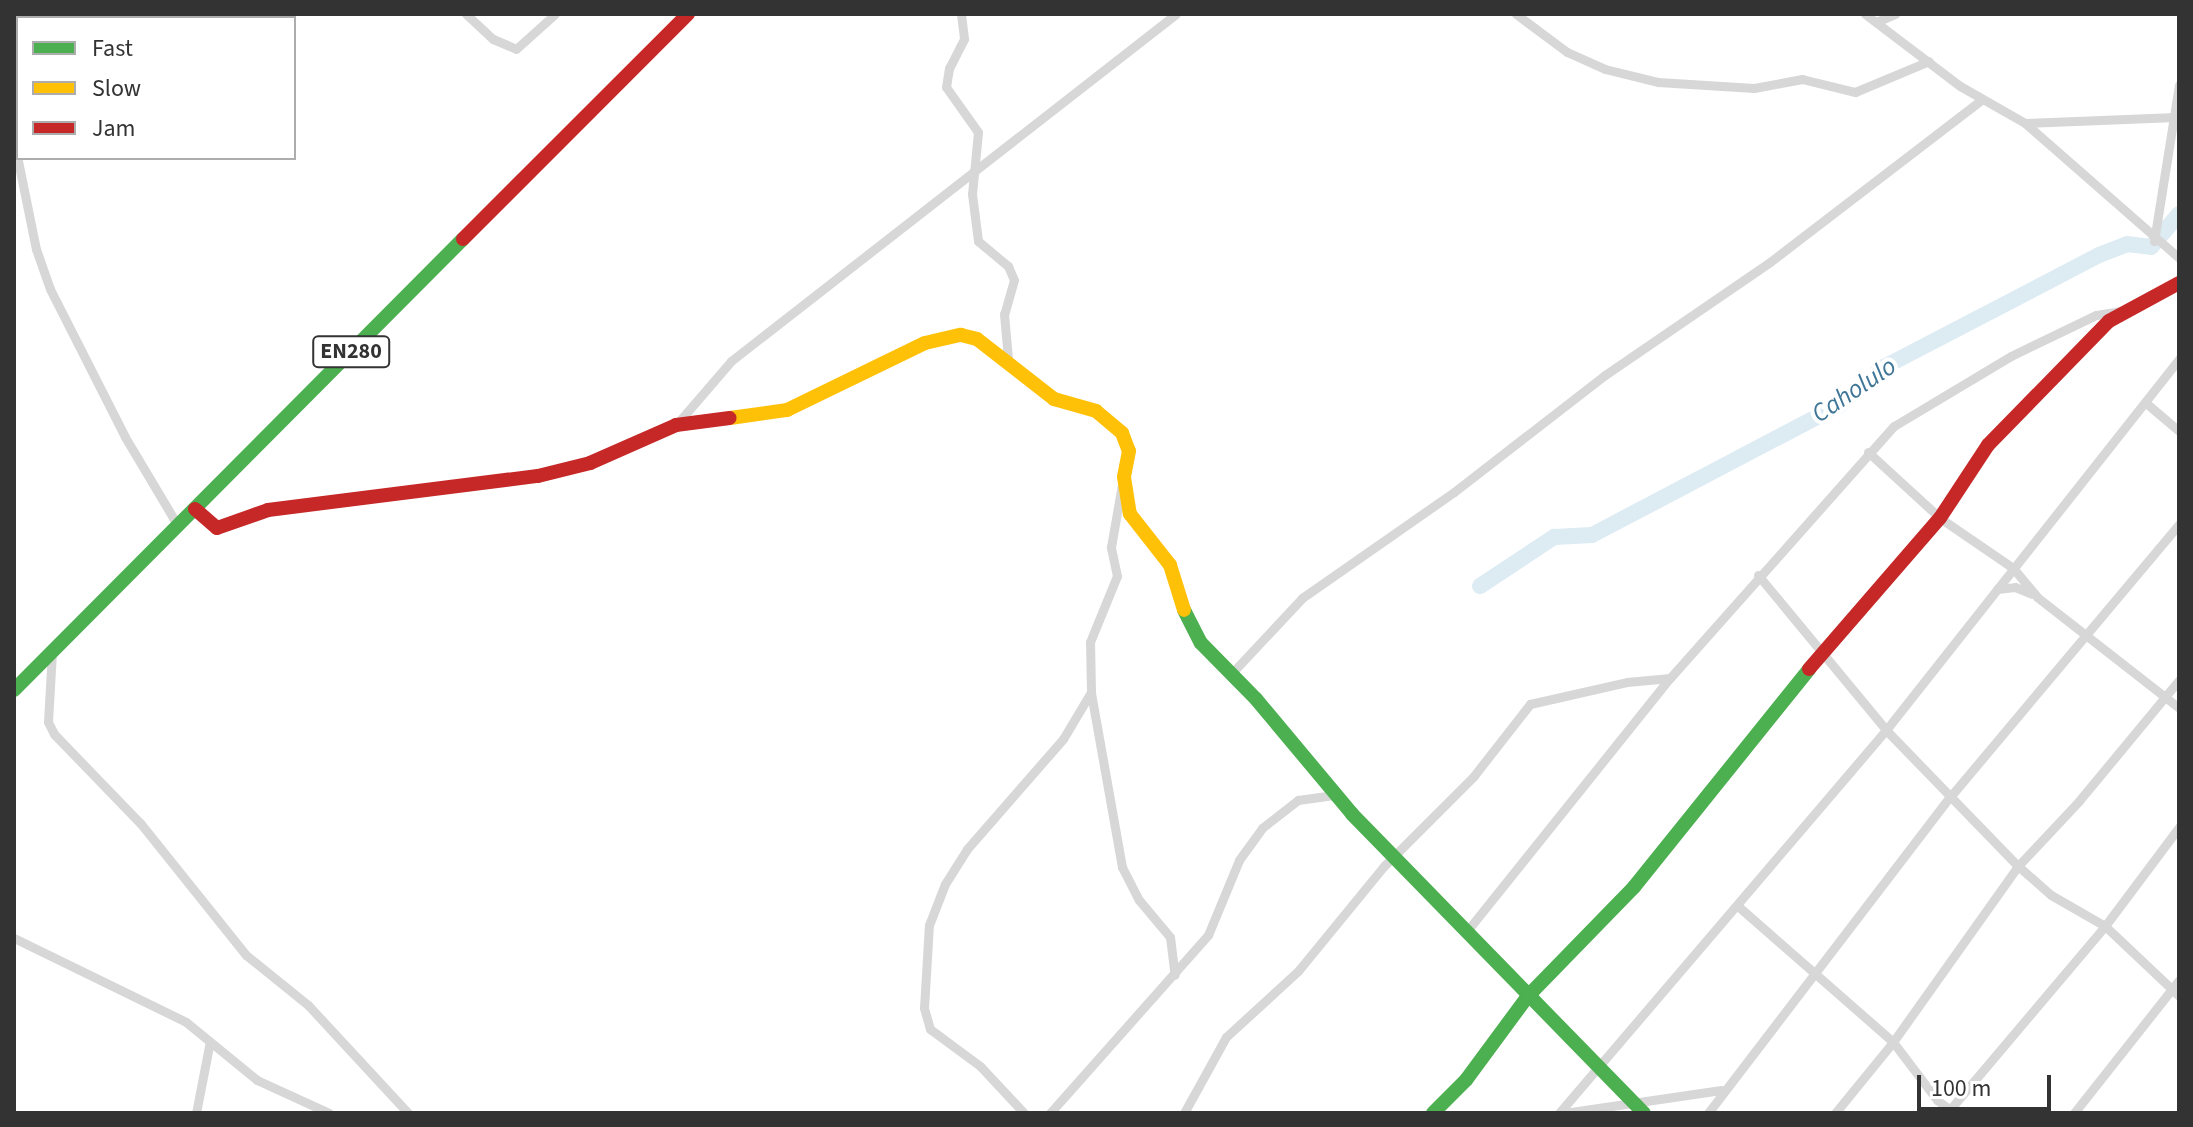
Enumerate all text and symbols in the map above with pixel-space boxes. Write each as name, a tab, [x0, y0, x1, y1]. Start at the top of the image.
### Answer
legend	[16, 16, 296, 160]
text: Fast	[92, 31, 133, 66]
text: Slow	[92, 71, 141, 106]
text: Jam	[92, 111, 136, 146]
road number: EN280	[311, 334, 391, 370]
water label: Caholulo	[1806, 350, 1902, 430]
scale bar	[1921, 1059, 2055, 1109]
text: 100 m	[1931, 1071, 1991, 1106]

